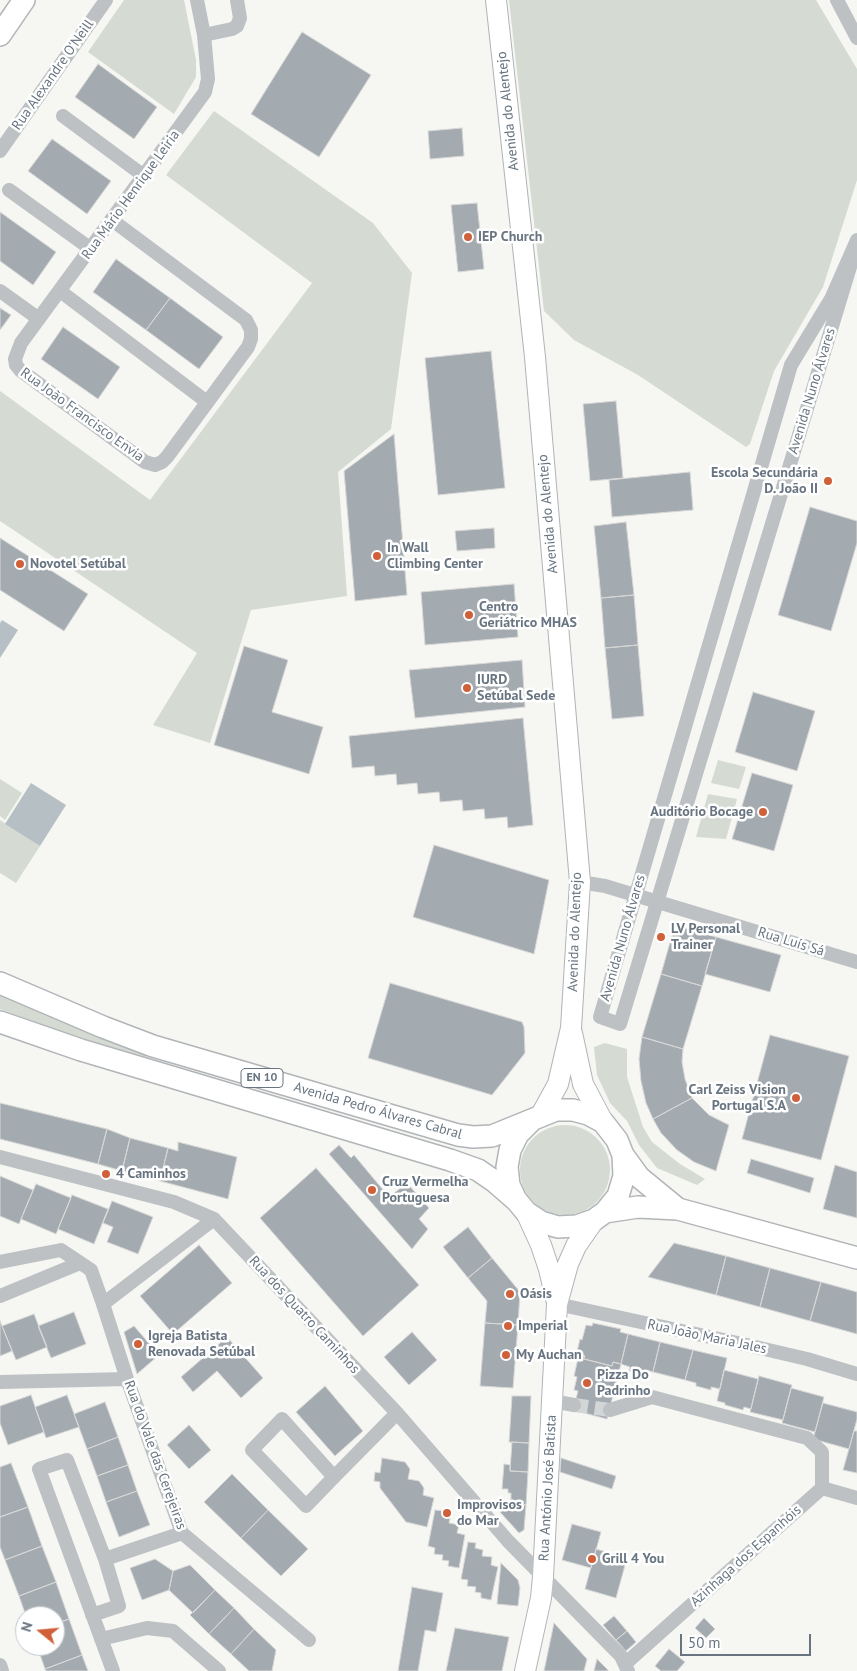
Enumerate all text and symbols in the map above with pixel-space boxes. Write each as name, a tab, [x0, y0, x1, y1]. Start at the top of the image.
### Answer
street label: Rua Alexandre O'Neill	[9, 17, 97, 133]
street label: Avenida do Alentejo	[493, 51, 523, 171]
street label: Rua Mário Henrique Leiria	[78, 127, 184, 263]
place label: IEP Church	[478, 229, 542, 245]
marker: IEP Church	[462, 231, 474, 243]
street label: Avenida Nuno Álvares	[785, 326, 839, 456]
street label: Rua João Francisco Envia	[17, 365, 147, 465]
street label: Avenida do Alentejo	[534, 454, 562, 574]
place label: Escola Secundária D. João II	[711, 465, 818, 498]
marker: Escola Secundária D. João II	[822, 475, 834, 487]
place label: In Wall Climbing Center	[387, 540, 483, 572]
marker: In Wall Climbing Center	[371, 550, 383, 562]
place label: Novotel Setúbal	[30, 556, 126, 572]
marker: Novotel Setúbal	[14, 558, 26, 570]
place label: Centro Geriátrico MHAS	[479, 599, 577, 632]
marker: Centro Geriátrico MHAS	[463, 609, 475, 621]
place label: IURD Setúbal Sede	[477, 672, 555, 704]
marker: IURD Setúbal Sede	[461, 682, 473, 694]
place label: Auditório Bocage	[650, 804, 753, 820]
marker: Auditório Bocage	[757, 806, 769, 818]
street label: Avenida do Alentejo	[565, 872, 585, 992]
street label: Avenida Nuno Álvares	[597, 873, 649, 1003]
place label: LV Personal Trainer	[671, 921, 740, 954]
street label: Rua Luís Sá	[756, 924, 826, 960]
marker: LV Personal Trainer	[655, 931, 667, 943]
road number: EN 10	[241, 1068, 283, 1088]
street label: Avenida Pedro Álvares Cabral	[292, 1079, 464, 1143]
place label: Carl Zeiss Vision Portugal S.A	[689, 1082, 786, 1114]
marker: Carl Zeiss Vision Portugal S.A	[790, 1092, 802, 1104]
place label: 4 Caminhos	[116, 1166, 186, 1182]
marker: 4 Caminhos	[100, 1168, 112, 1180]
place label: Cruz Vermelha Portuguesa	[382, 1174, 469, 1206]
marker: Cruz Vermelha Portuguesa	[366, 1184, 378, 1196]
street label: Rua dos Quatro Caminhos	[245, 1253, 363, 1377]
place label: Oásis	[520, 1286, 552, 1302]
marker: Oásis	[504, 1288, 516, 1300]
street label: Rua João Maria Jales	[646, 1316, 768, 1358]
place label: Imperial	[518, 1318, 568, 1334]
marker: Imperial	[502, 1320, 514, 1332]
place label: Igreja Batista Renovada Setúbal	[148, 1328, 255, 1360]
marker: Igreja Batista Renovada Setúbal	[132, 1338, 144, 1350]
place label: My Auchan	[516, 1347, 582, 1363]
marker: My Auchan	[500, 1349, 512, 1361]
place label: Pizza Do Padrinho	[597, 1367, 651, 1400]
marker: Pizza Do Padrinho	[581, 1377, 593, 1389]
street label: Rua do Vale das Cerejeiras	[120, 1378, 190, 1532]
street label: Rua António José Batista	[536, 1414, 560, 1562]
place label: Improvisos do Mar	[457, 1497, 522, 1530]
street label: Azinhaga dos Espanhóis	[687, 1502, 805, 1610]
marker: Improvisos do Mar	[441, 1507, 453, 1519]
place label: Grill 4 You	[602, 1551, 664, 1567]
marker: Grill 4 You	[586, 1553, 598, 1565]
north arrow	[15, 1606, 65, 1656]
text: N	[17, 1620, 37, 1634]
scale bar	[682, 1624, 813, 1656]
text: 50 m	[688, 1633, 721, 1652]

